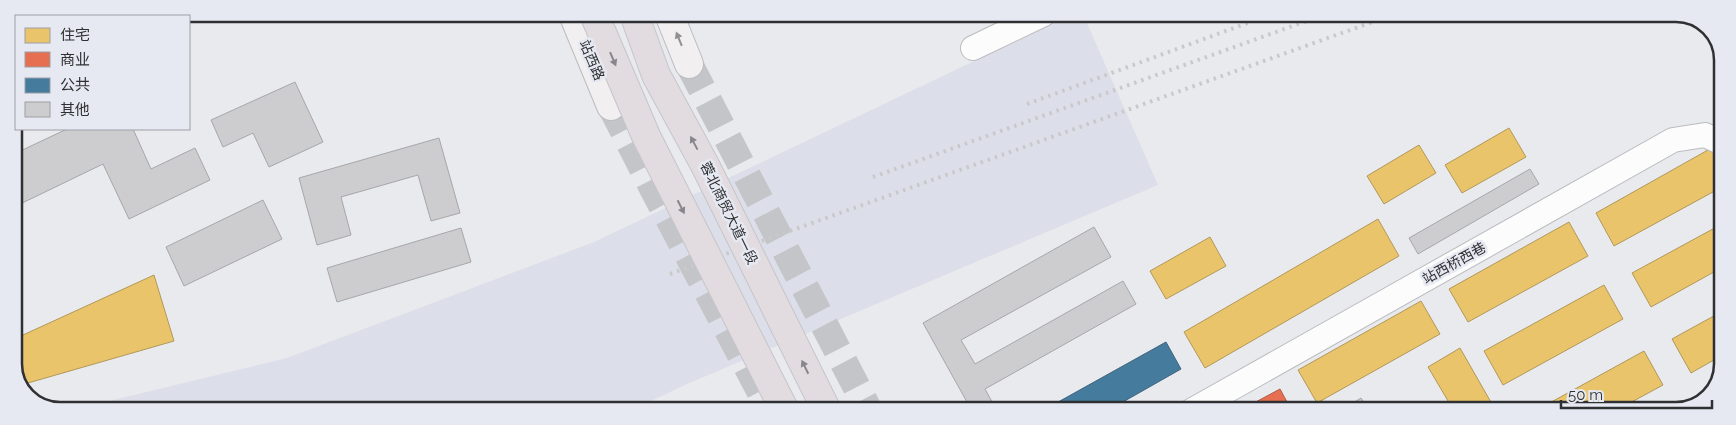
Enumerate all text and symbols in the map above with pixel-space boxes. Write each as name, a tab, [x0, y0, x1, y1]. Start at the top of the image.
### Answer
legend	[15, 15, 190, 130]
text: 住宅	[60, 26, 90, 44]
one-way arrow	[675, 31, 683, 46]
street label: 站西路	[576, 38, 608, 82]
text: 商业	[60, 51, 90, 69]
one-way arrow	[610, 52, 618, 66]
text: 公共	[60, 76, 90, 94]
text: 其他	[60, 101, 90, 119]
one-way arrow	[689, 137, 698, 150]
street label: 蓉北商贸大道一段	[697, 159, 761, 267]
one-way arrow	[677, 199, 685, 214]
street label: 站西桥西巷	[1420, 239, 1488, 287]
one-way arrow	[801, 360, 809, 374]
scale bar	[1561, 378, 1712, 410]
text: 50 m	[1568, 386, 1603, 404]

